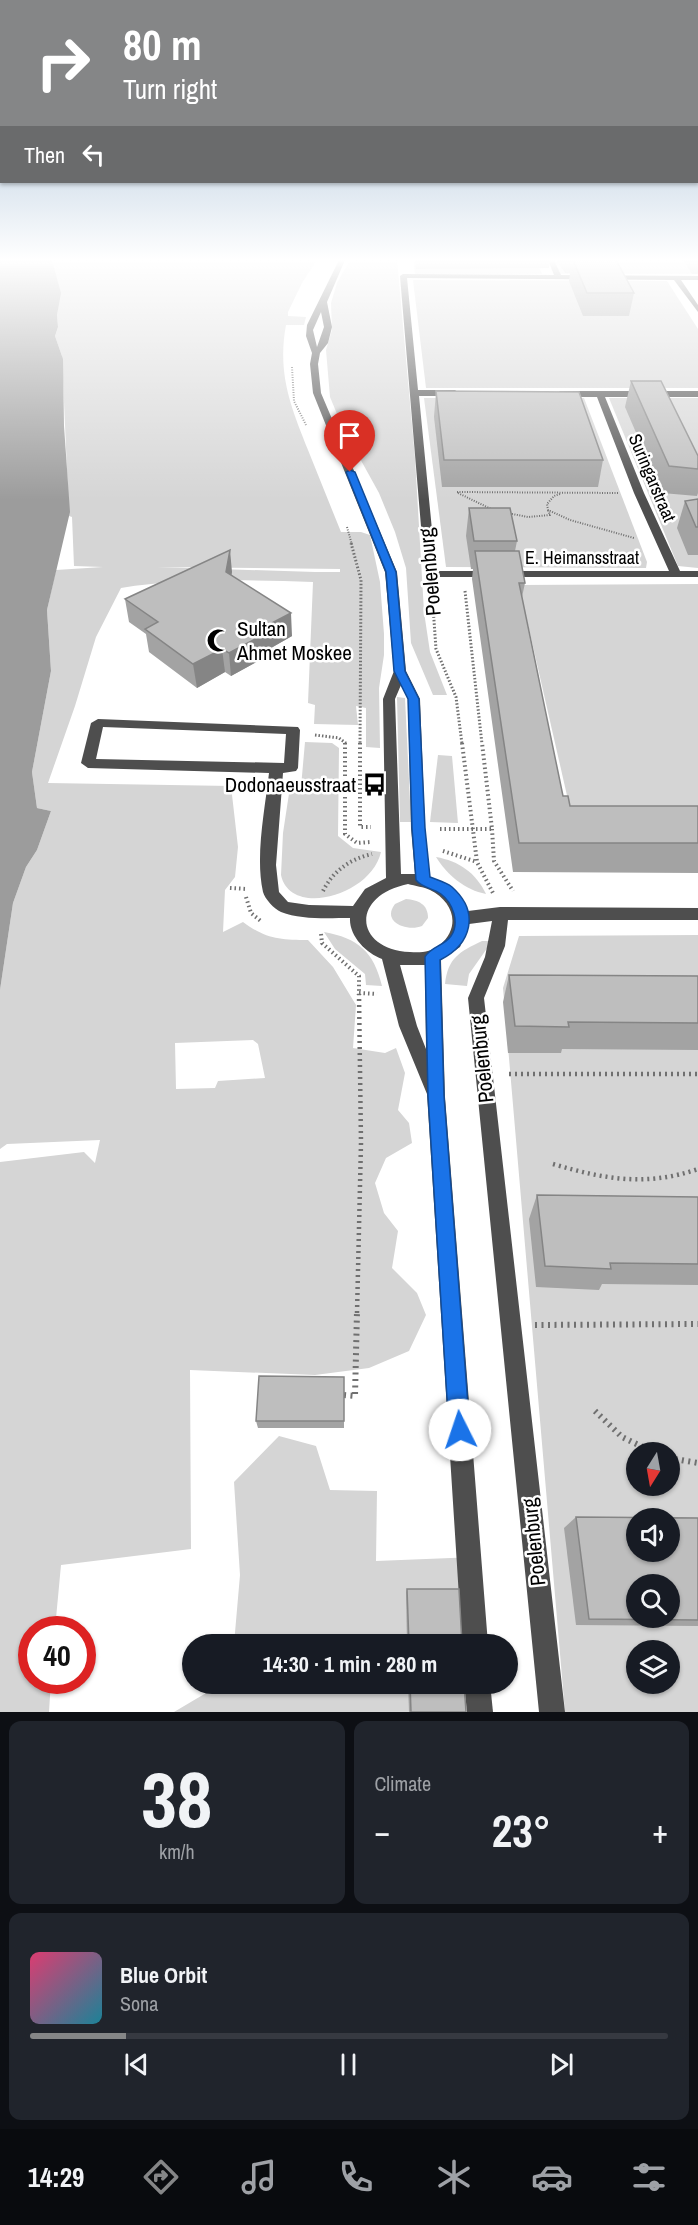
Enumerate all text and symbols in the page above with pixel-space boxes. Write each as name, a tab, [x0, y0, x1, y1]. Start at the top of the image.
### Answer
text: 80 m	[123, 17, 202, 73]
icon: right	[24, 24, 102, 102]
text: Turn right	[123, 71, 217, 107]
icon: left	[77, 138, 110, 171]
text: Then	[24, 140, 65, 170]
pin	[324, 410, 375, 472]
icon: arrive	[333, 419, 366, 452]
street label: Suringarstraat	[623, 430, 682, 526]
street label: Poelenburg	[411, 526, 448, 617]
street label: E. Heimansstraat	[525, 545, 639, 570]
place label: Sultan Ahmet Moskee	[236, 614, 352, 667]
mosque icon: Sultan Ahmet Moskee	[206, 628, 232, 654]
place label: Dodonaeusstraat	[225, 770, 356, 799]
bus stop icon: Dodonaeusstraat	[361, 772, 387, 798]
street label: Poelenburg	[462, 1013, 501, 1104]
position arrow	[428, 1398, 492, 1462]
north arrow	[626, 1442, 680, 1496]
map controls	[626, 1442, 680, 1694]
street label: Poelenburg	[514, 1496, 553, 1587]
button: sound	[626, 1508, 680, 1562]
button: search	[626, 1574, 680, 1628]
speed limit sign: 40	[18, 1616, 96, 1694]
button: layers	[626, 1640, 680, 1694]
text: 14:30 · 1 min · 280 m	[263, 1649, 437, 1679]
text: 38	[141, 1746, 212, 1851]
text: Climate	[375, 1770, 431, 1797]
text: 23°	[492, 1800, 551, 1861]
text: −	[375, 1809, 390, 1853]
text: +	[652, 1809, 668, 1853]
text: km/h	[159, 1838, 195, 1865]
text: Blue Orbit	[120, 1960, 207, 1990]
text: Sona	[120, 1990, 158, 2017]
icon: previous	[120, 2048, 153, 2081]
icon: pause	[332, 2048, 365, 2081]
icon: next	[545, 2048, 578, 2081]
icon: directions	[140, 2156, 182, 2198]
icon: music	[238, 2156, 280, 2198]
icon: phone	[335, 2156, 377, 2198]
icon: climate	[433, 2156, 475, 2198]
icon: car	[531, 2156, 573, 2198]
icon: filters	[628, 2156, 670, 2198]
text: 14:29	[28, 2159, 84, 2195]

